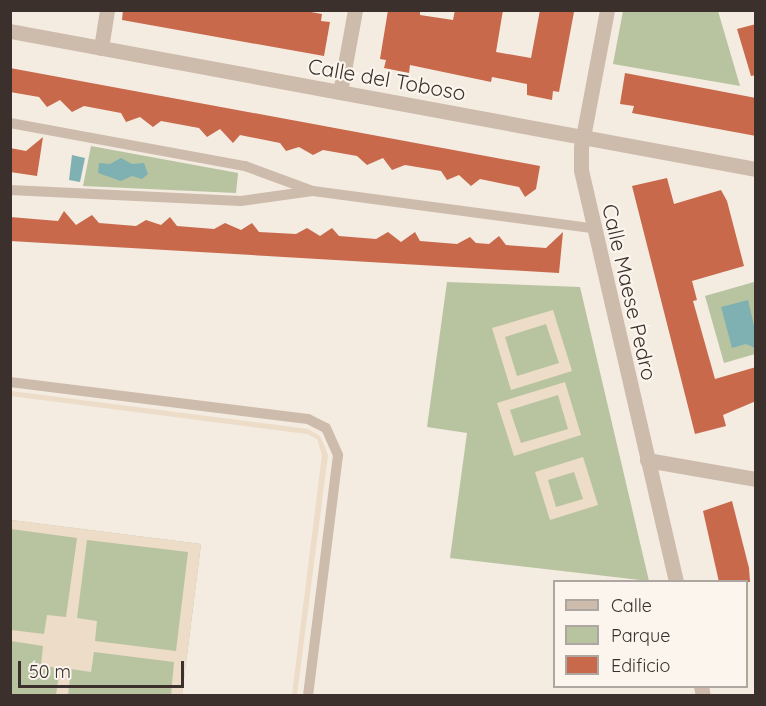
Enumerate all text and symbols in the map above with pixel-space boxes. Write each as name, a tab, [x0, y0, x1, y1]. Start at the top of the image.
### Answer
street label: Calle del Toboso	[306, 53, 468, 105]
street label: Calle Maese Pedro	[597, 201, 663, 383]
legend	[553, 580, 748, 688]
text: Calle	[611, 594, 652, 617]
text: Parque	[611, 624, 670, 647]
scale bar	[21, 649, 188, 687]
text: Edificio	[611, 654, 670, 677]
text: 50 m	[29, 660, 71, 683]

